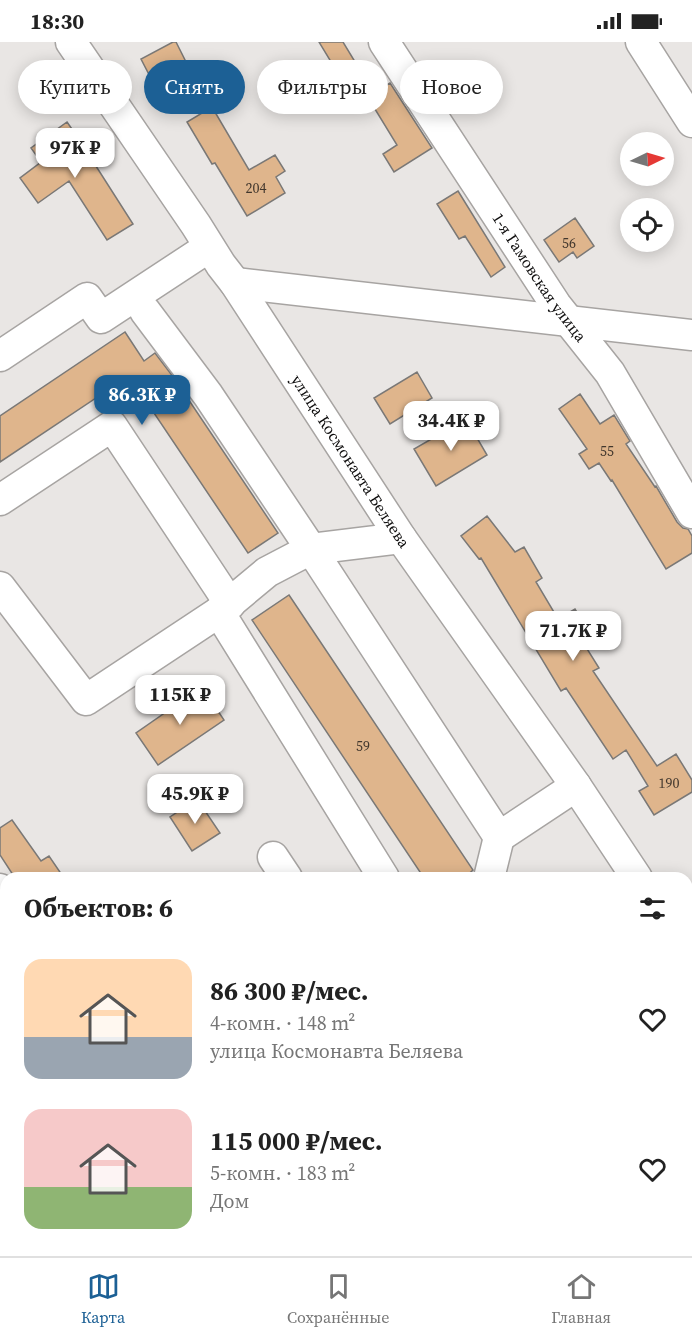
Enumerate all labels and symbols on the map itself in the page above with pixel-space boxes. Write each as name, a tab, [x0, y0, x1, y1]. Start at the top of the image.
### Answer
pin: 97K ₽	[33, 128, 117, 179]
north arrow	[620, 132, 674, 186]
house number: 204	[246, 178, 267, 198]
street label: 1-я Гамовская улица	[487, 208, 592, 347]
house number: 56	[562, 233, 576, 253]
street label: улица Космонавта Беляева	[286, 370, 416, 553]
pin: 86.3K ₽	[87, 375, 197, 426]
pin: 34.4K ₽	[396, 401, 506, 452]
house number: 55	[600, 441, 614, 461]
pin: 71.7K ₽	[518, 611, 628, 662]
pin: 115K ₽	[131, 675, 229, 726]
house number: 59	[356, 736, 370, 756]
house number: 190	[659, 773, 680, 793]
pin: 45.9K ₽	[140, 774, 250, 825]

